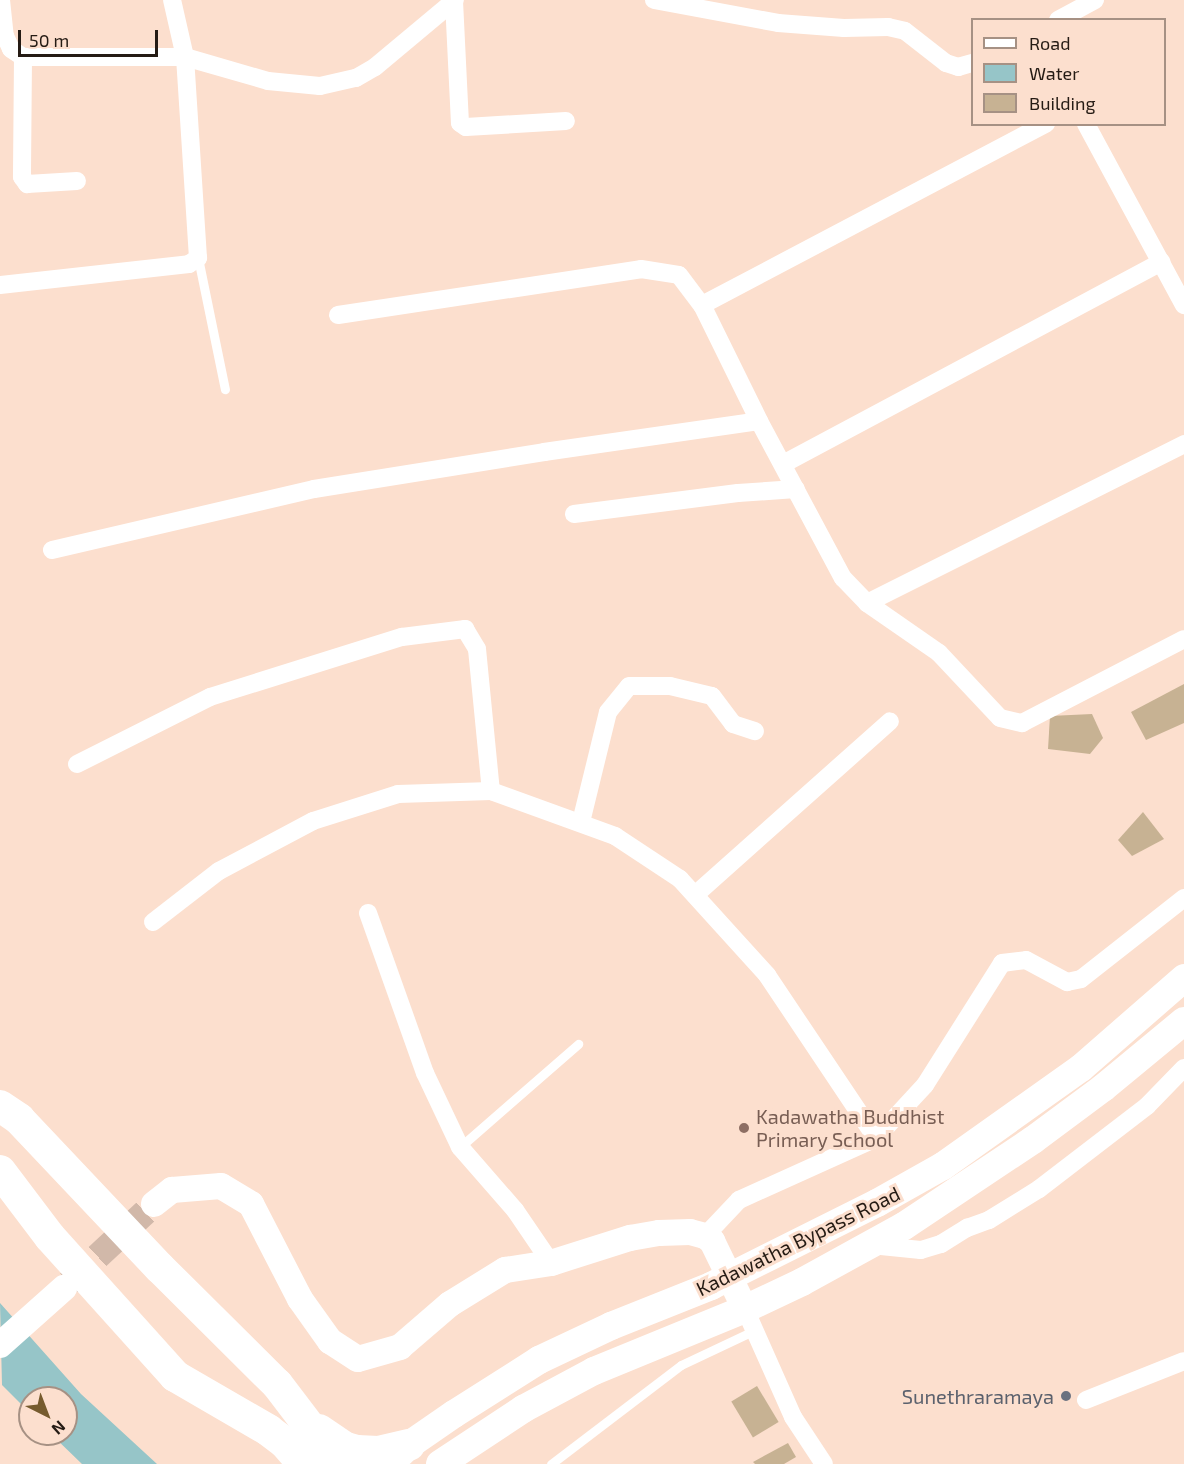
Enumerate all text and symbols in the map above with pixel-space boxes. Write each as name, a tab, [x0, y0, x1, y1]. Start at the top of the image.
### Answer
scale bar	[21, 18, 160, 56]
legend	[971, 18, 1166, 126]
text: 50 m	[29, 29, 69, 51]
text: Road	[1029, 32, 1070, 54]
text: Water	[1029, 62, 1079, 84]
text: Building	[1029, 92, 1096, 114]
place label: Kadawatha Buddhist Primary School	[756, 1104, 944, 1151]
marker: Kadawatha Buddhist Primary School	[737, 1121, 751, 1135]
street label: Kadawatha Bypass Road	[692, 1181, 904, 1301]
place label: Sunethraramaya	[902, 1384, 1054, 1408]
north arrow	[18, 1386, 78, 1446]
marker: Sunethraramaya	[1059, 1389, 1073, 1403]
text: N	[48, 1417, 70, 1439]

